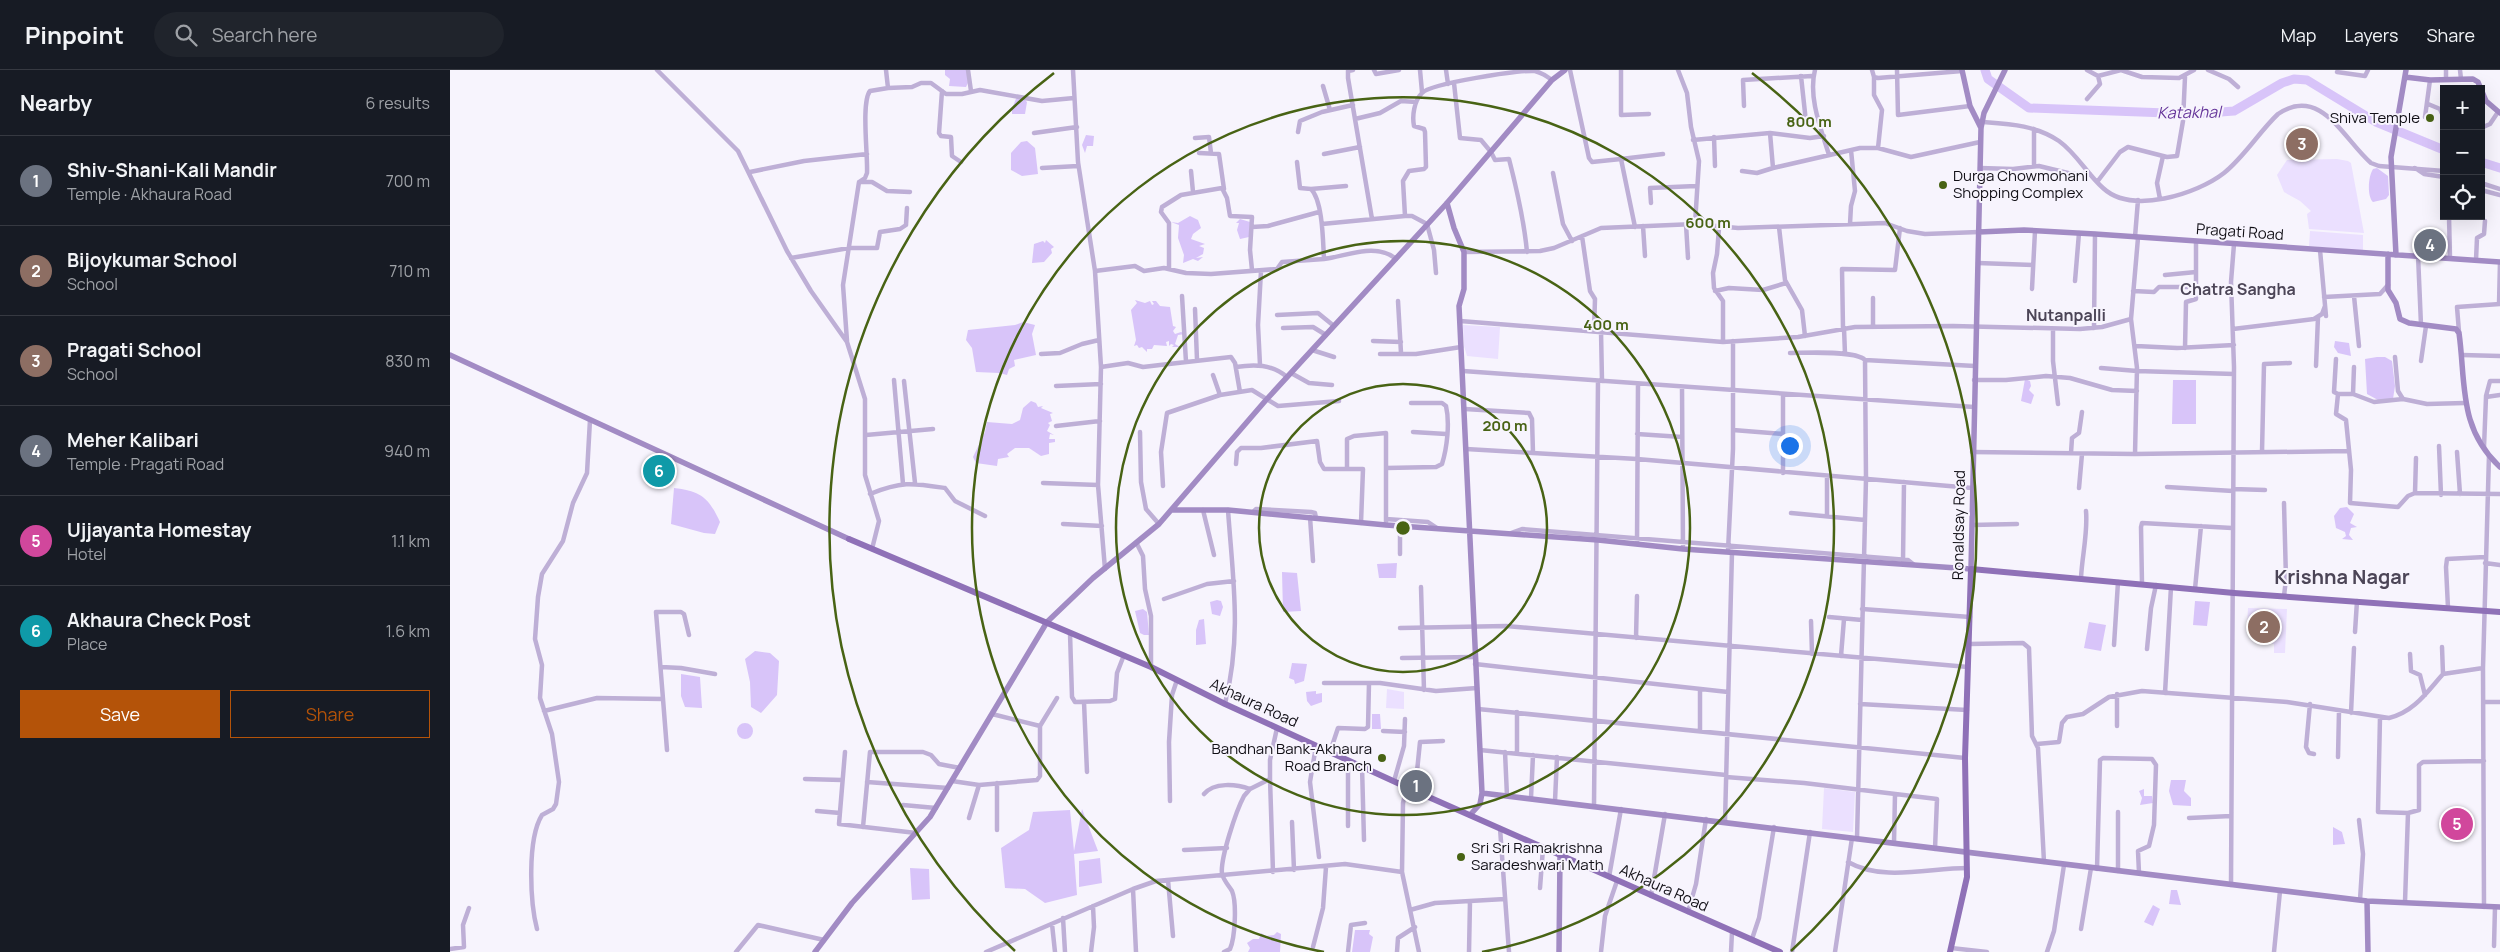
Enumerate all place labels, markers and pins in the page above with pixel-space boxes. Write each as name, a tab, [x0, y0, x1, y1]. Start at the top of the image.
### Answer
place label: Shiva Temple	[2330, 107, 2420, 128]
marker: Shiva Temple	[2424, 112, 2436, 124]
pin: 3	[2286, 125, 2318, 163]
place label: Durga Chowmohani Shopping Complex	[1953, 165, 2088, 203]
marker: Durga Chowmohani Shopping Complex	[1937, 179, 1949, 191]
pin: 4	[2414, 226, 2446, 264]
pin: 6	[643, 452, 675, 490]
centre of rings	[1394, 519, 1412, 537]
pin: 2	[2248, 608, 2280, 646]
place label: Bandhan Bank-Akhaura Road Branch	[1212, 738, 1372, 776]
marker: Bandhan Bank-Akhaura Road Branch	[1376, 752, 1388, 764]
pin: 1	[1400, 767, 1432, 805]
pin: 5	[2441, 805, 2473, 843]
place label: Sri Sri Ramakrishna Saradeshwari Math	[1471, 837, 1604, 875]
marker: Sri Sri Ramakrishna Saradeshwari Math	[1455, 851, 1467, 863]

